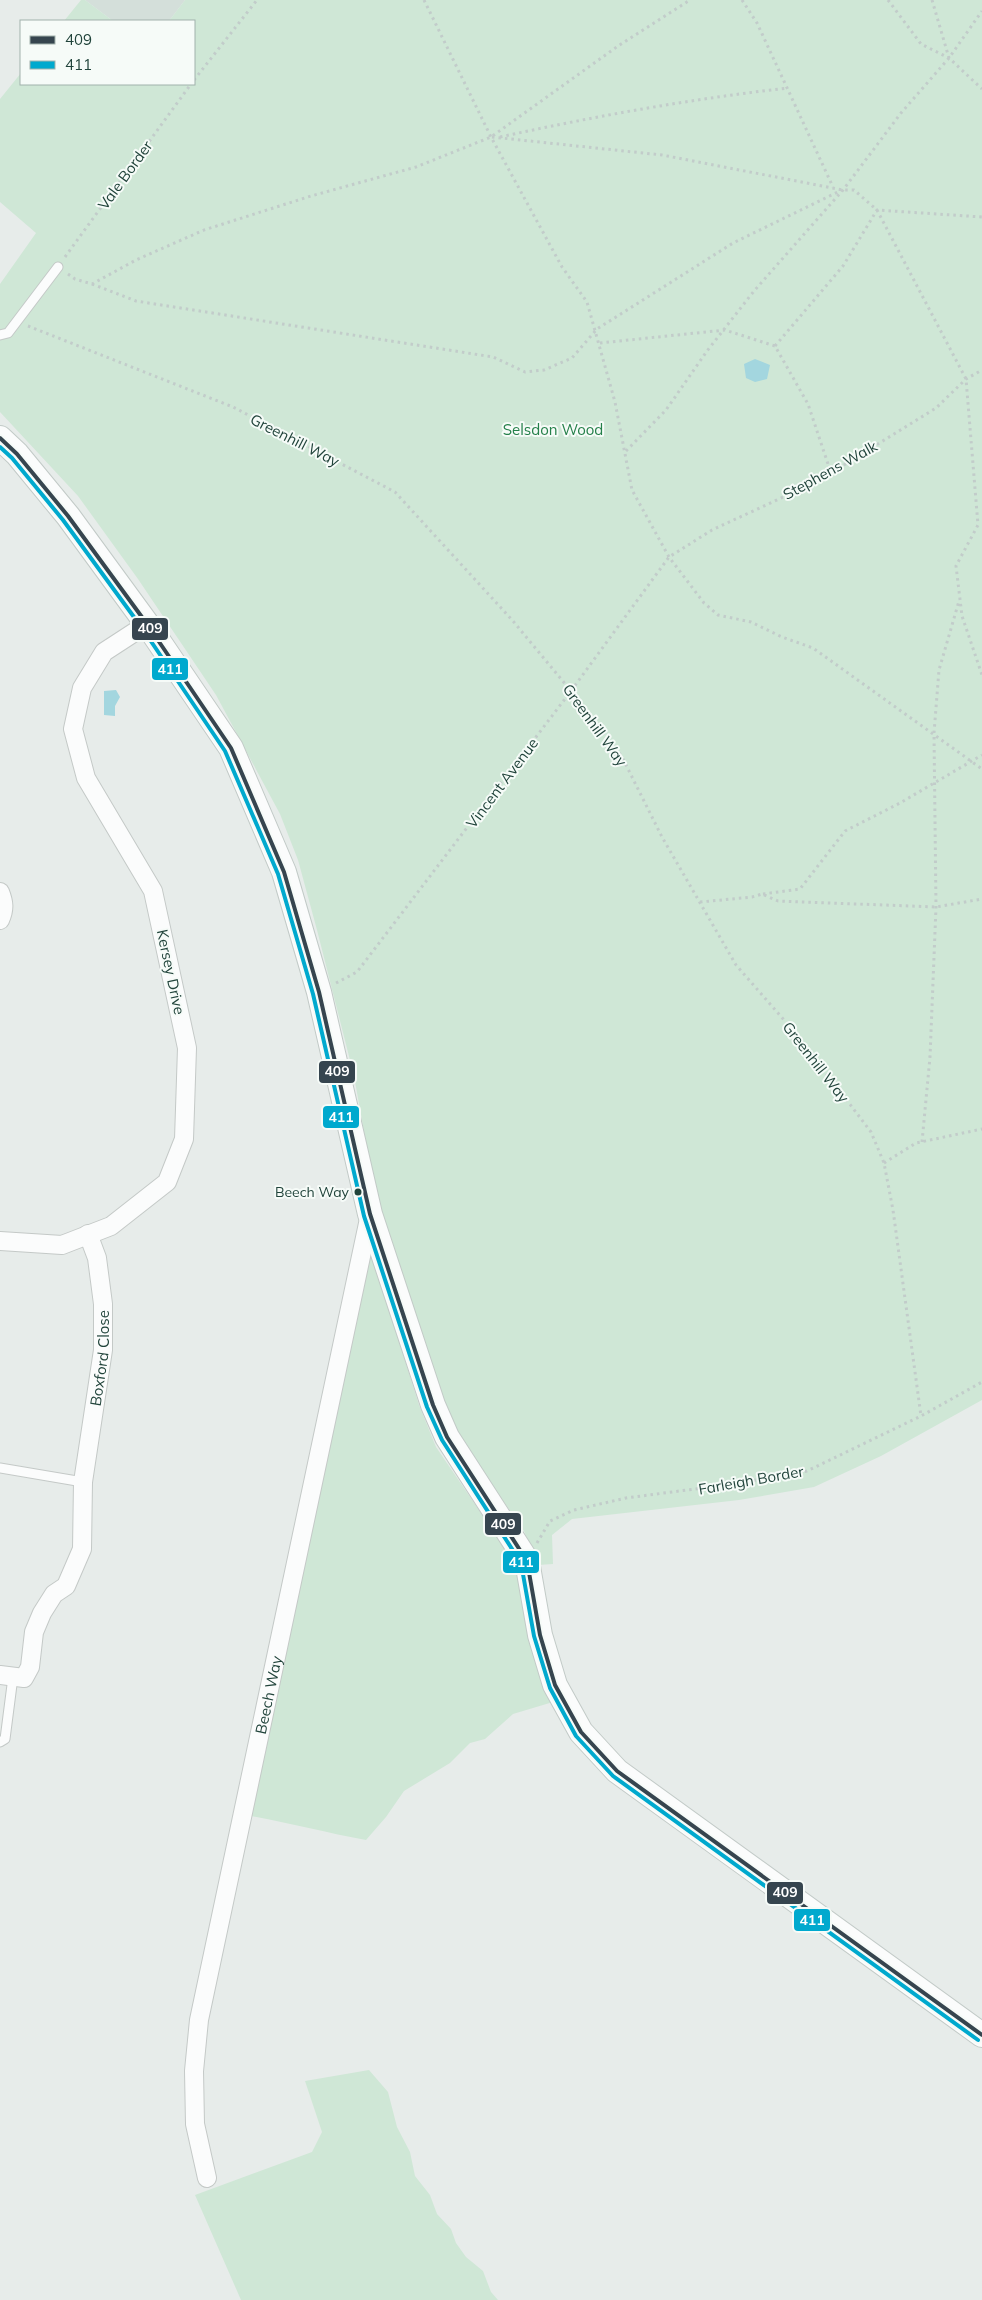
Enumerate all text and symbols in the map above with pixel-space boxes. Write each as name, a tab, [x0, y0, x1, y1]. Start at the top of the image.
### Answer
legend	[20, 20, 195, 85]
text: 409	[65, 30, 92, 49]
text: 411	[65, 55, 92, 74]
street label: Vale Border	[94, 136, 157, 213]
street label: Greenhill Way	[247, 409, 343, 471]
park label: Selsdon Wood	[503, 420, 603, 439]
street label: Stephens Walk	[780, 436, 881, 504]
line badge: 409	[131, 617, 169, 641]
text: 409	[137, 619, 163, 637]
line badge: 411	[151, 657, 189, 681]
text: 411	[157, 660, 183, 678]
street label: Greenhill Way	[559, 680, 631, 770]
street label: Vincent Avenue	[462, 734, 542, 832]
street label: Kersey Drive	[153, 928, 189, 1016]
street label: Greenhill Way	[778, 1018, 854, 1106]
line badge: 409	[318, 1060, 356, 1084]
text: 409	[324, 1062, 350, 1080]
line badge: 411	[322, 1105, 360, 1129]
text: 411	[328, 1108, 354, 1126]
place label: Beech Way	[275, 1183, 350, 1201]
marker: Beech Way	[353, 1187, 363, 1197]
street label: Boxford Close	[85, 1310, 113, 1407]
street label: Farleigh Border	[697, 1461, 806, 1499]
line badge: 409	[484, 1512, 522, 1536]
text: 409	[490, 1515, 516, 1533]
line badge: 411	[502, 1550, 540, 1574]
text: 411	[508, 1553, 534, 1571]
street label: Beech Way	[250, 1654, 286, 1736]
line badge: 409	[766, 1881, 804, 1905]
text: 409	[772, 1883, 798, 1901]
line badge: 411	[793, 1908, 831, 1932]
text: 411	[799, 1911, 825, 1929]

